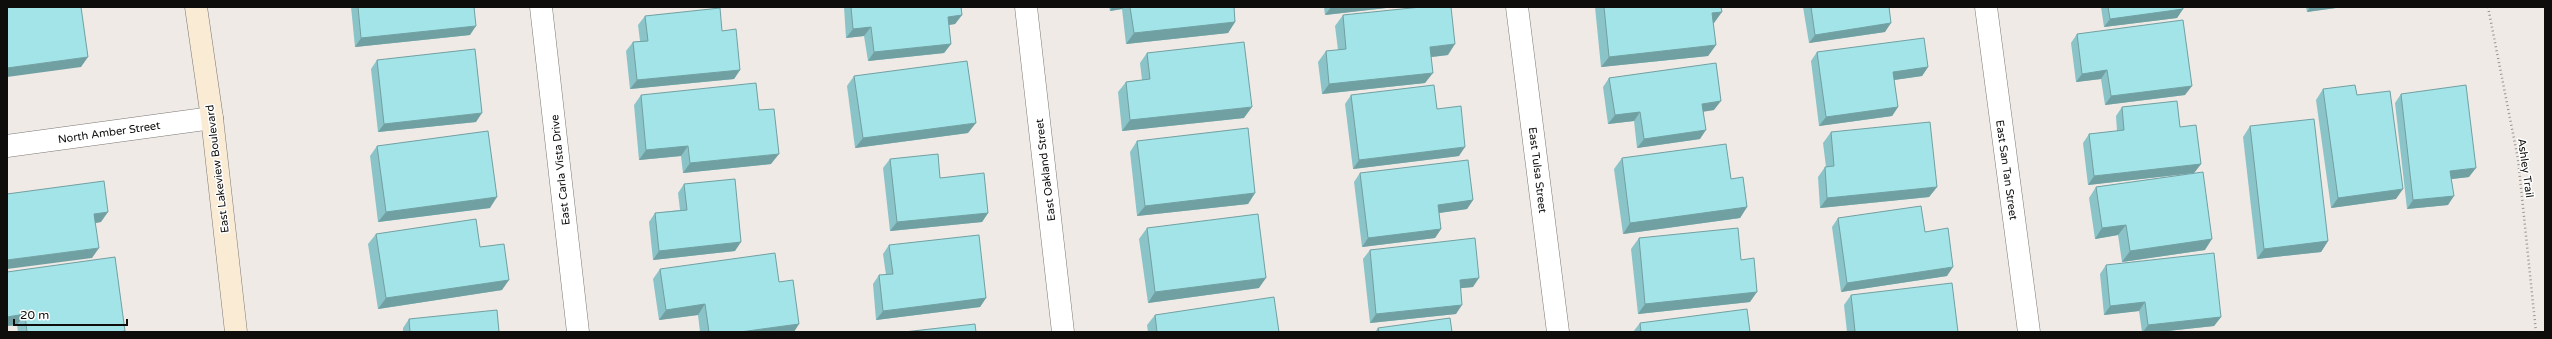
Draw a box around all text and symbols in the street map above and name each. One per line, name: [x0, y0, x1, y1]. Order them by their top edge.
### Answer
street label: East Lakeview Boulevard: [203, 104, 232, 234]
street label: East Carla Vista Drive: [548, 114, 573, 226]
street label: East Oakland Street: [1033, 118, 1058, 222]
street label: North Amber Street: [57, 119, 161, 146]
street label: East San Tan Street: [1993, 119, 2020, 221]
street label: East Tulsa Street: [1526, 126, 1549, 214]
street label: Ashley Trail: [2515, 138, 2536, 199]
scale bar: [14, 301, 127, 327]
text: 20 m: [20, 308, 49, 322]

